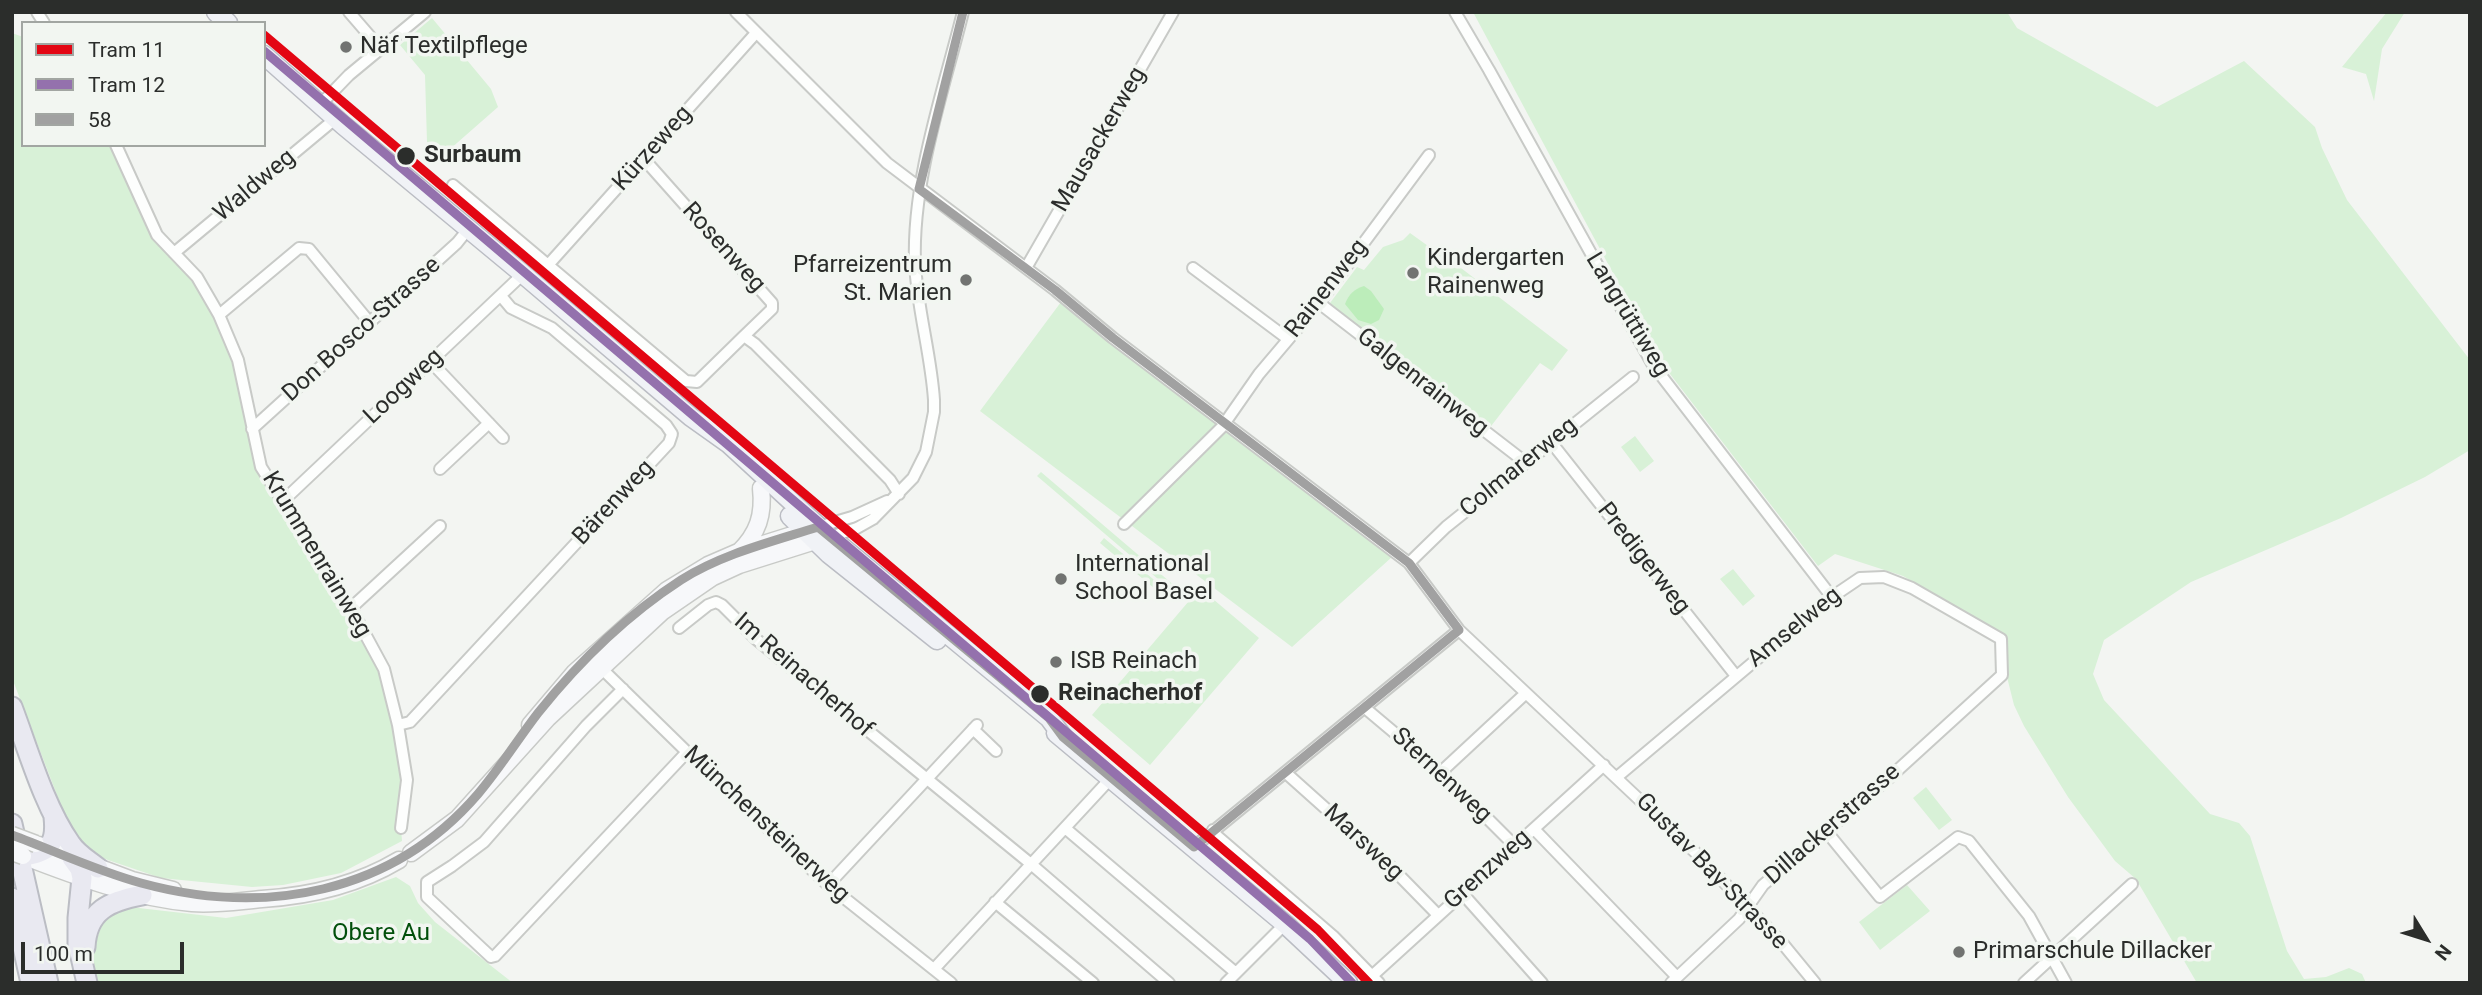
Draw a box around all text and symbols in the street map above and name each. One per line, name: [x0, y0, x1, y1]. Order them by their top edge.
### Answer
legend: [21, 21, 266, 147]
place label: Näf Textilpflege: [360, 33, 528, 61]
text: Tram 11: [88, 38, 165, 62]
marker: Näf Textilpflege: [338, 39, 354, 55]
street label: Mausackerweg: [1047, 62, 1153, 218]
text: Tram 12: [88, 73, 165, 97]
street label: Kürzeweg: [607, 100, 699, 198]
text: 58: [88, 108, 112, 132]
place label: Surbaum: [424, 142, 522, 170]
street label: Waldweg: [208, 144, 302, 228]
marker: Surbaum: [395, 145, 417, 167]
street label: Rosenweg: [675, 197, 771, 299]
street label: Rainenweg: [1280, 234, 1374, 344]
place label: Kindergarten Rainenweg: [1427, 245, 1564, 301]
street label: Langrüttiweg: [1579, 248, 1675, 382]
street label: Don Bosco-Strasse: [277, 251, 447, 409]
place label: Pfarreizentrum St. Marien: [793, 252, 952, 308]
marker: Kindergarten Rainenweg: [1405, 265, 1421, 281]
marker: Pfarreizentrum St. Marien: [958, 272, 974, 288]
street label: Galgenrainweg: [1351, 323, 1493, 443]
street label: Loogweg: [358, 343, 450, 431]
street label: Colmarerweg: [1455, 412, 1583, 524]
street label: Bärenweg: [567, 454, 661, 552]
street label: Krummenrainweg: [255, 467, 377, 643]
street label: Predigerweg: [1590, 497, 1696, 621]
place label: International School Basel: [1075, 551, 1213, 607]
marker: International School Basel: [1053, 571, 1069, 587]
street label: Amselweg: [1742, 582, 1848, 674]
street label: Im Reinacherhof: [727, 608, 879, 744]
place label: ISB Reinach: [1070, 648, 1197, 676]
marker: ISB Reinach: [1048, 654, 1064, 670]
place label: Reinacherhof: [1058, 680, 1202, 708]
marker: Reinacherhof: [1029, 683, 1051, 705]
street label: Sternenweg: [1385, 722, 1497, 830]
street label: Münchensteinerweg: [677, 741, 855, 909]
street label: Dillackerstrasse: [1759, 758, 1907, 892]
street label: Gustav Bay-Strasse: [1629, 788, 1793, 956]
street label: Marsweg: [1317, 799, 1409, 887]
street label: Grenzweg: [1439, 824, 1537, 916]
north arrow: [2391, 904, 2461, 974]
park label: Obere Au: [332, 920, 430, 948]
scale bar: [24, 928, 187, 972]
place label: Primarschule Dillacker: [1973, 938, 2212, 966]
text: N: [2430, 940, 2456, 965]
text: 100 m: [34, 942, 93, 966]
marker: Primarschule Dillacker: [1951, 944, 1967, 960]

